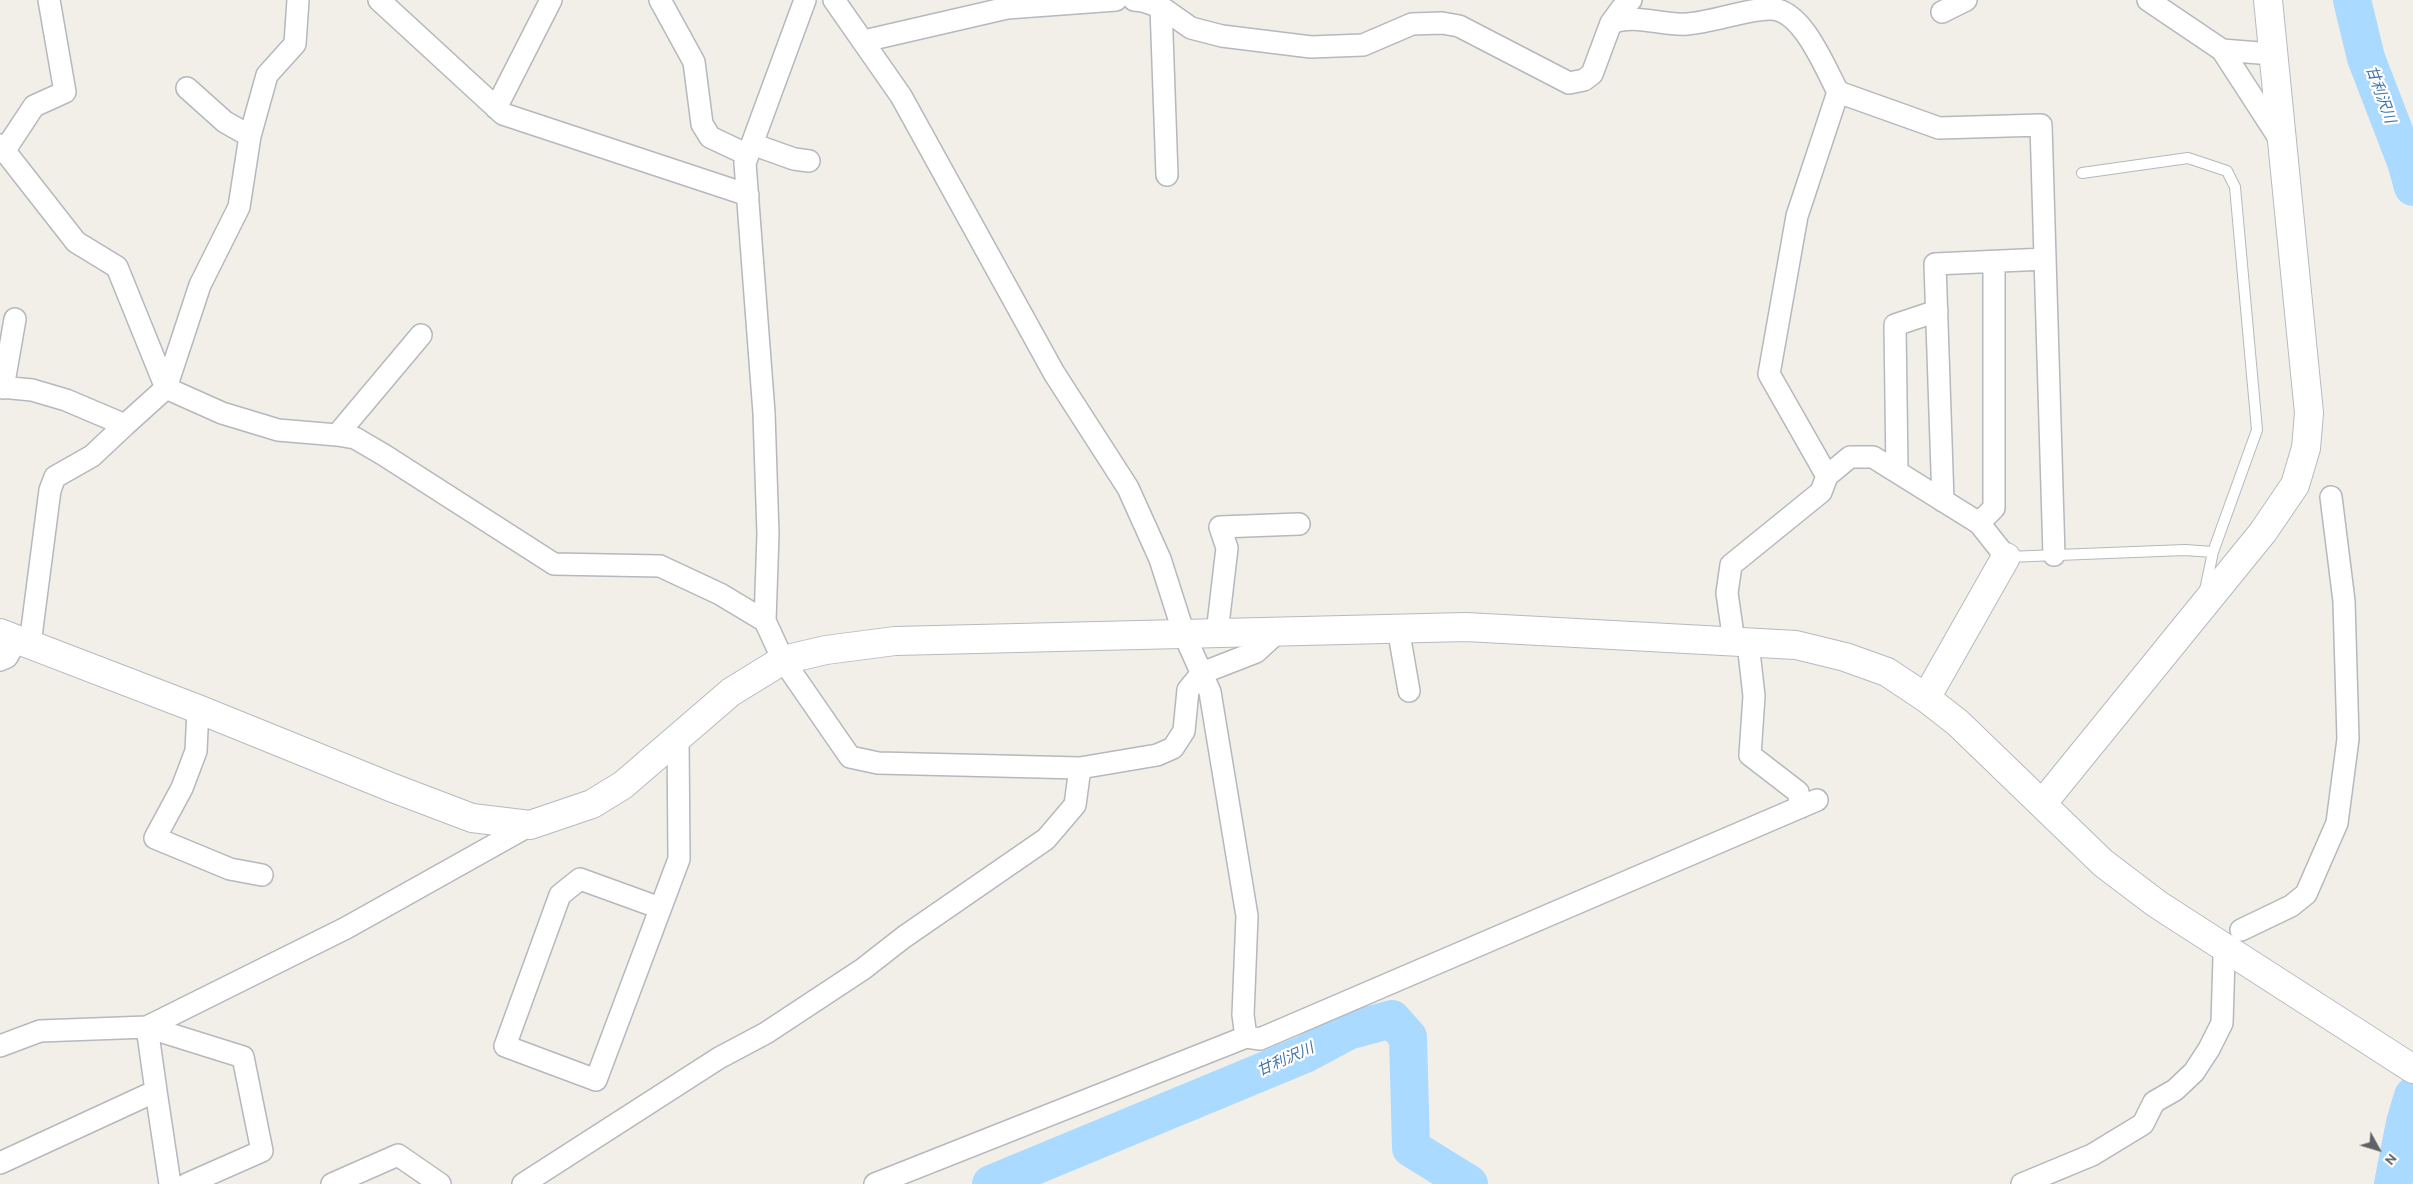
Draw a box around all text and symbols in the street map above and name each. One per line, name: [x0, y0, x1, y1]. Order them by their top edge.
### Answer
water label: 甘利沢川: [2360, 64, 2398, 126]
water label: 甘利沢川: [1255, 1041, 1317, 1081]
north arrow: [2353, 1124, 2403, 1174]
text: N: [2380, 1149, 2400, 1168]

